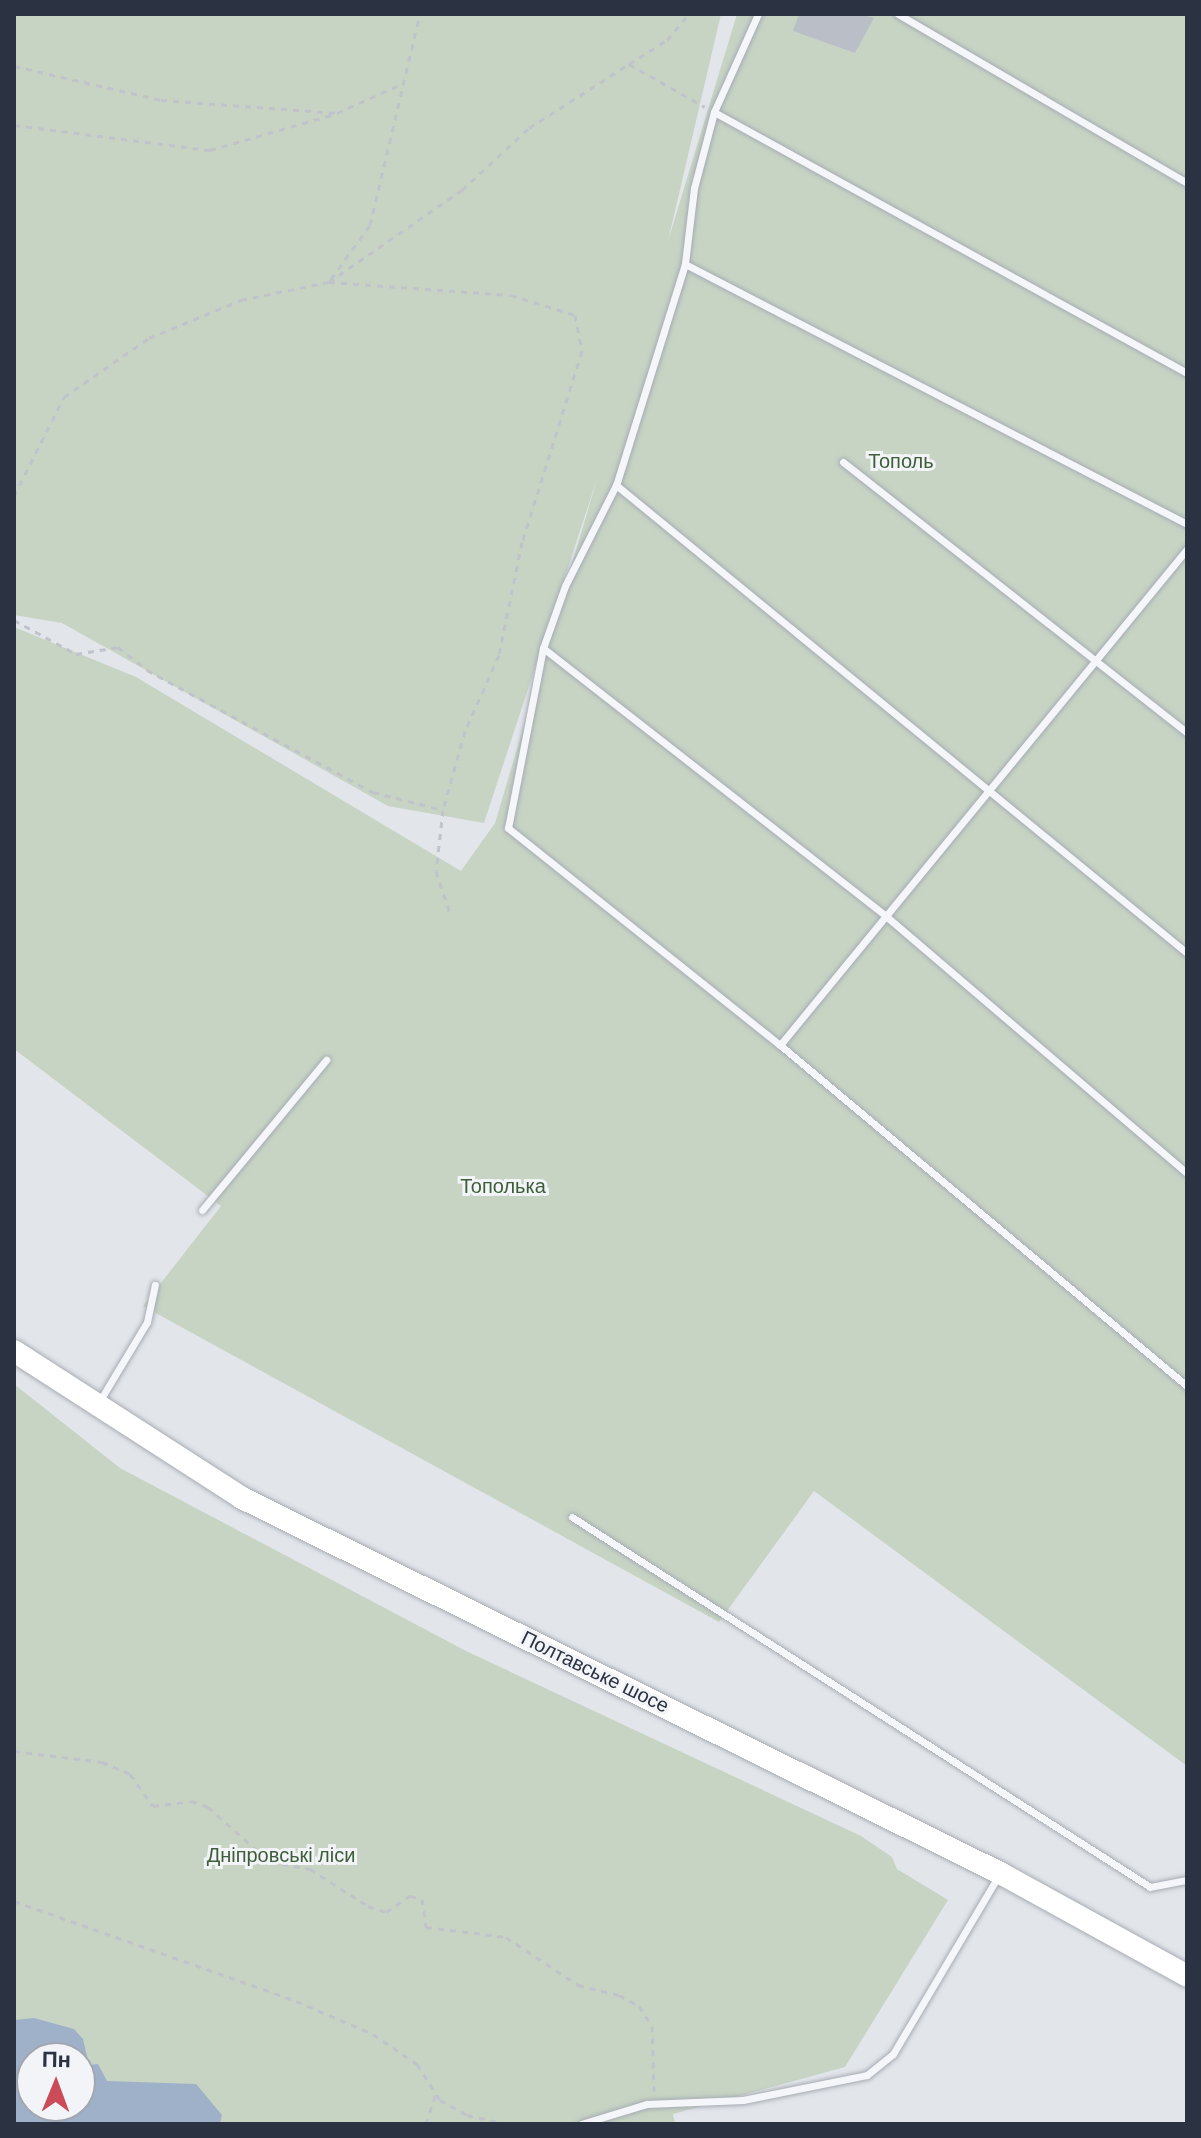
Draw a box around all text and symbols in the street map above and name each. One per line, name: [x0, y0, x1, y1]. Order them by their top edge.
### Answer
park label: Тополь: [868, 449, 934, 473]
park label: Тополька: [460, 1174, 546, 1198]
street label: Полтавське шосе: [517, 1626, 673, 1718]
park label: Дніпровські ліси: [207, 1843, 355, 1867]
north arrow: [16, 2042, 96, 2122]
text: Пн: [42, 2045, 71, 2074]

